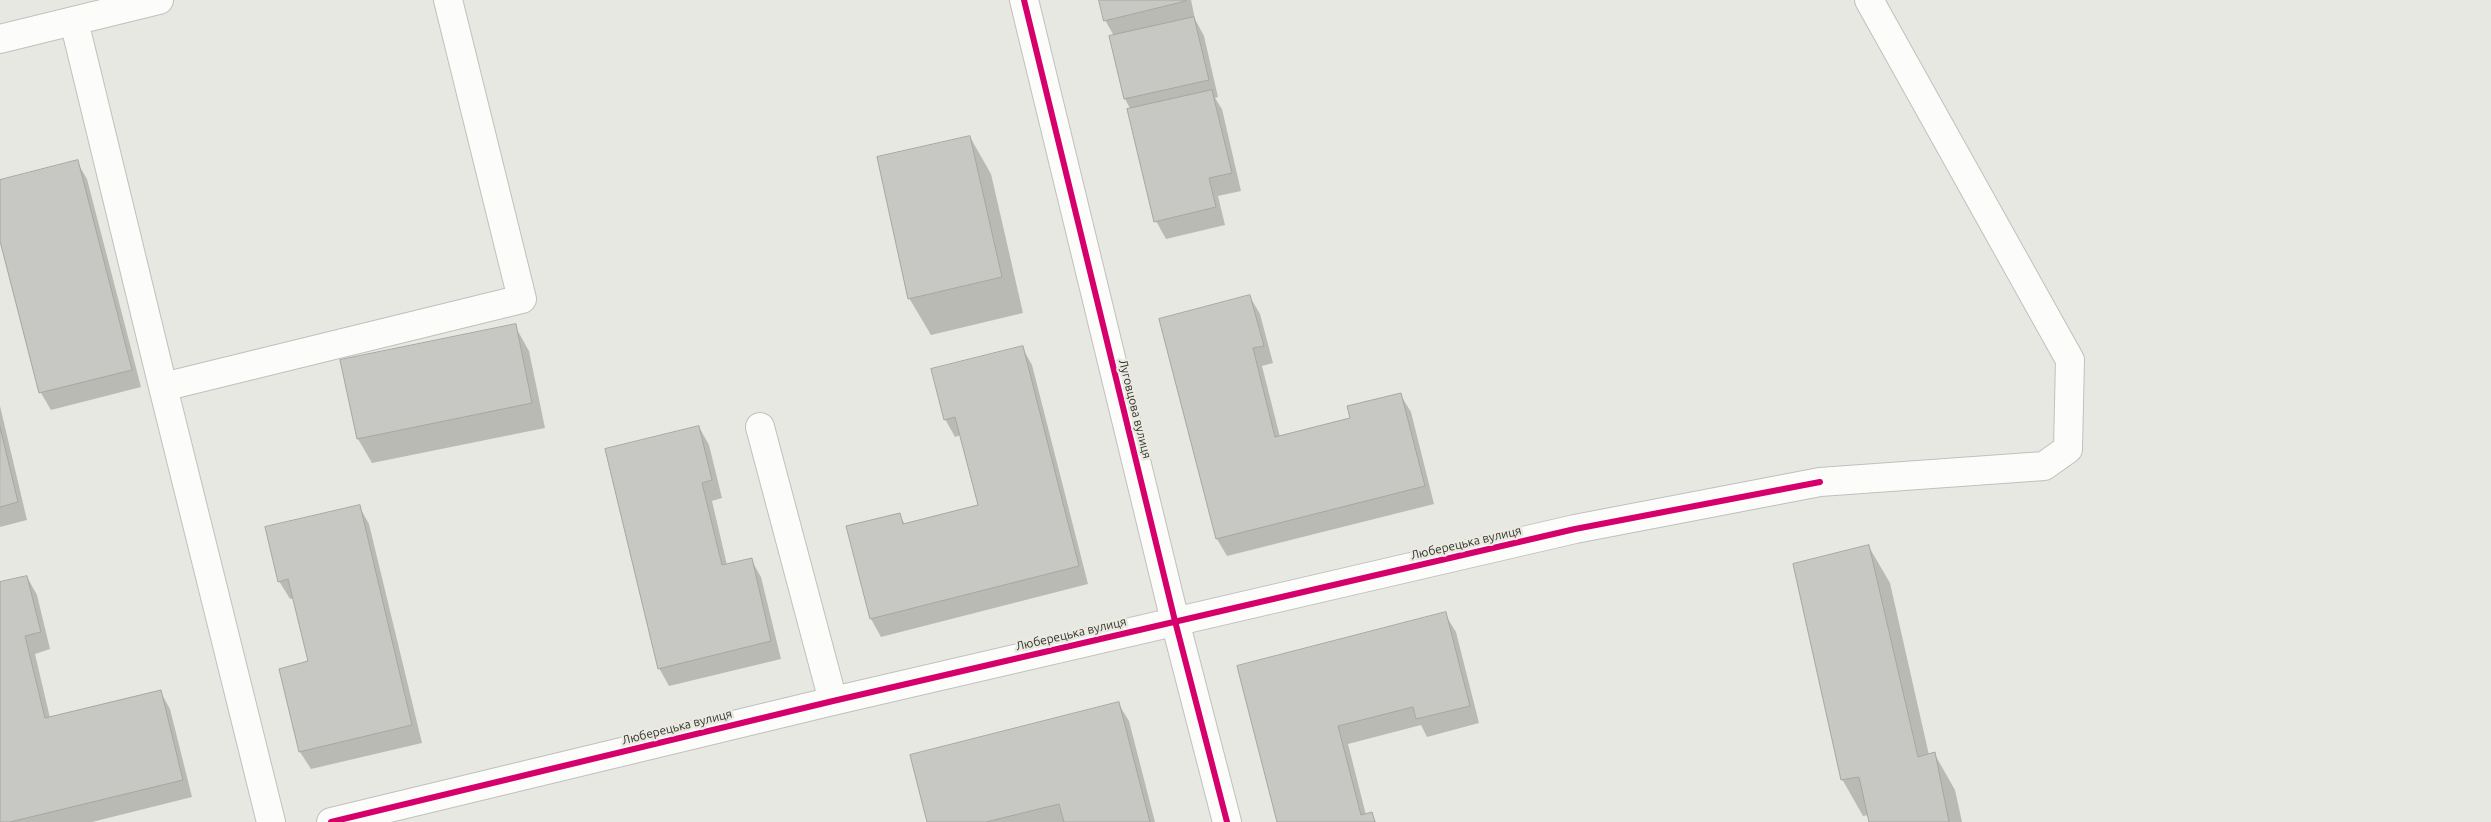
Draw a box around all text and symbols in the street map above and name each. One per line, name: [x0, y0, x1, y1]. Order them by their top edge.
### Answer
street label: Луговцова вулиця: [1116, 358, 1154, 460]
street label: Люберецька вулиця: [1409, 523, 1523, 563]
street label: Люберецька вулиця: [1014, 614, 1128, 654]
street label: Люберецька вулиця: [620, 706, 734, 748]

